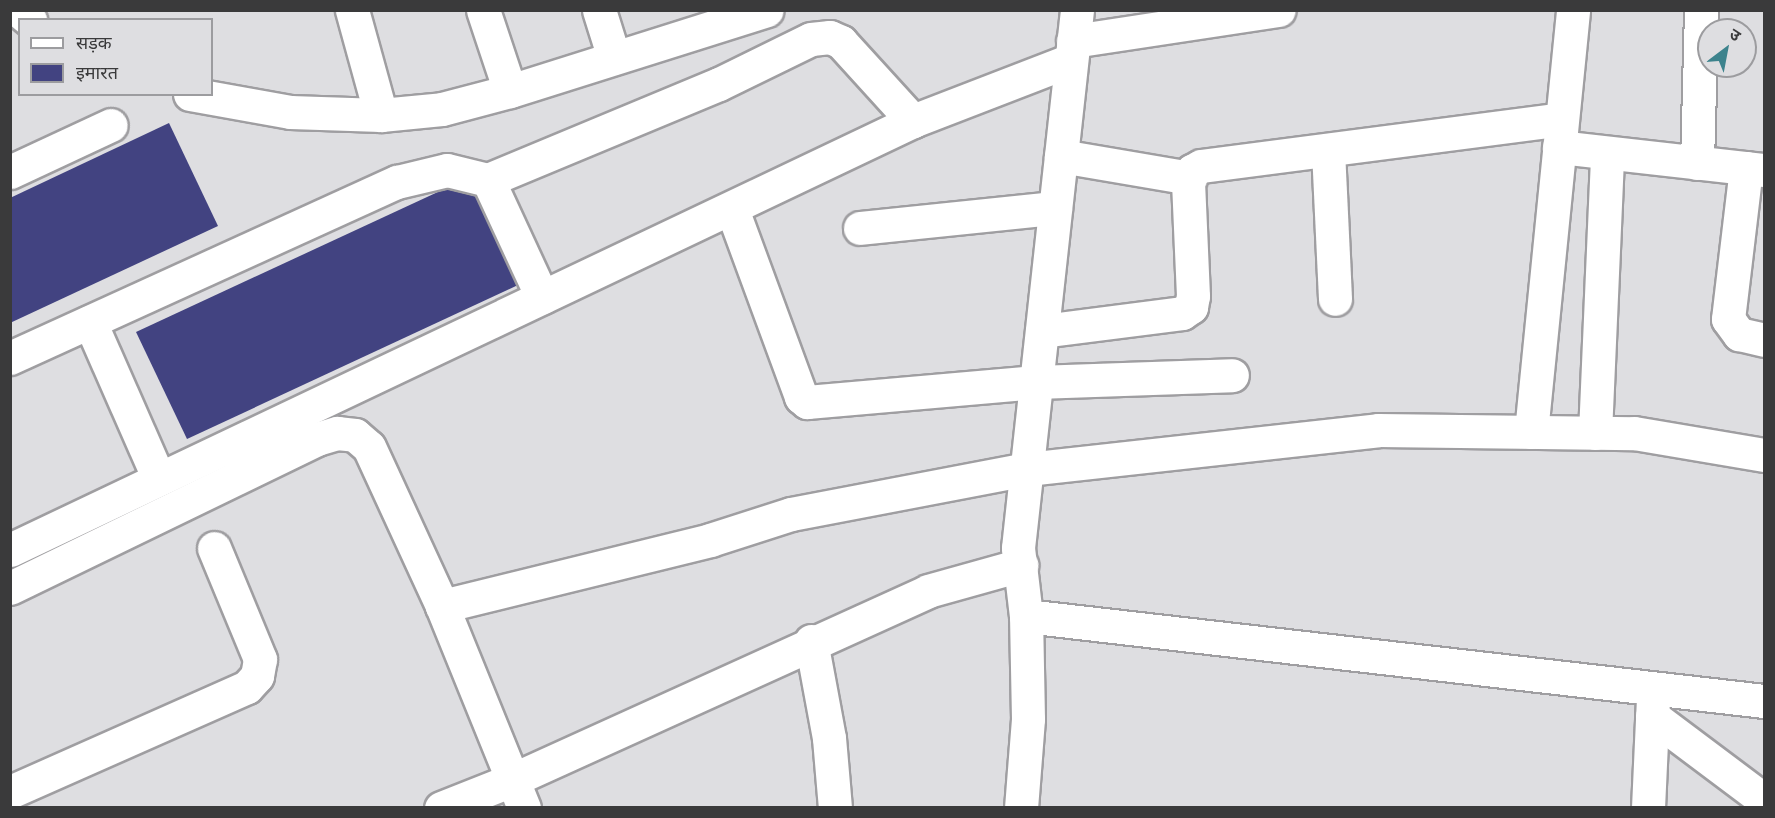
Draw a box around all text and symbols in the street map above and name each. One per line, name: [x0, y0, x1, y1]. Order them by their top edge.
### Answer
legend: [18, 18, 213, 96]
north arrow: [1697, 18, 1757, 78]
text: उ: [1727, 23, 1745, 45]
text: सड़क: [76, 31, 112, 53]
text: इमारत: [76, 61, 118, 83]

